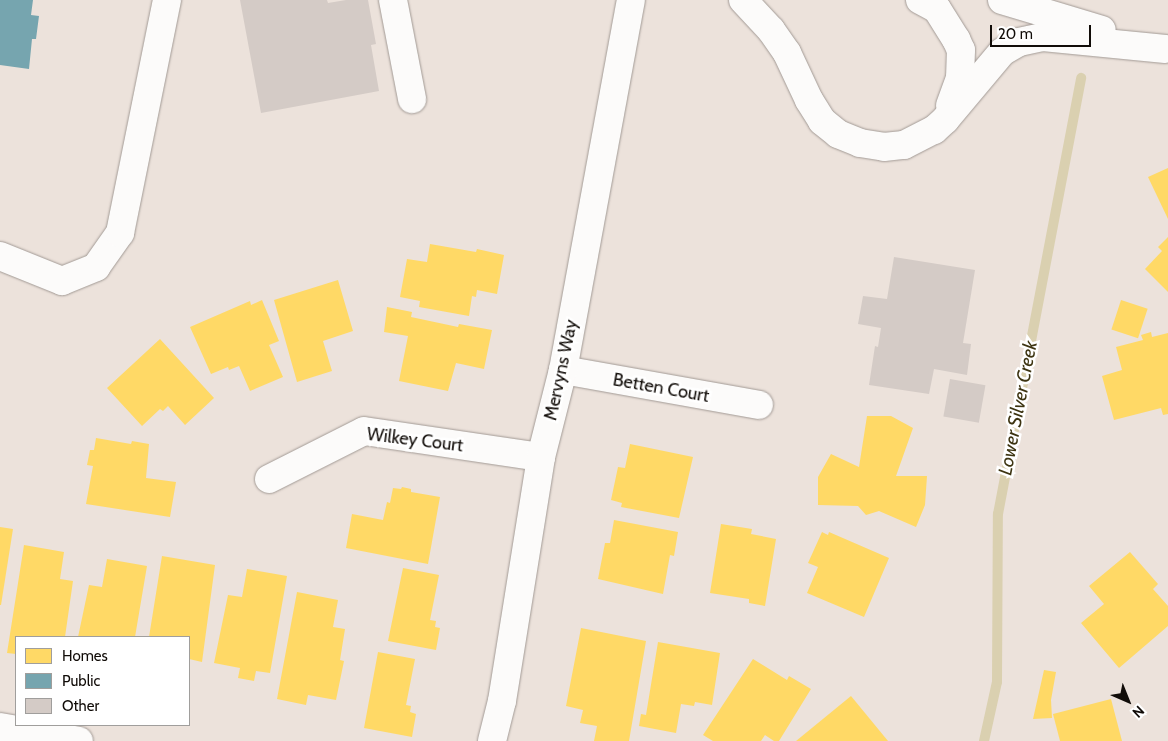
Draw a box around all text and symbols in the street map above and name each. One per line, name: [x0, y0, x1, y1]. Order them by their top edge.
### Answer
scale bar: [993, 15, 1094, 47]
text: 20 m: [998, 25, 1033, 43]
street label: Mervyns Way: [540, 318, 582, 422]
water label: Lower Silver Creek: [994, 339, 1042, 477]
street label: Betten Court: [611, 369, 711, 407]
street label: Wilkey Court: [366, 423, 464, 457]
legend: [15, 636, 190, 726]
text: Homes: [62, 647, 108, 665]
text: Public: [62, 672, 100, 690]
north arrow: [1103, 676, 1153, 726]
text: Other: [62, 697, 99, 715]
text: N: [1129, 702, 1148, 722]

